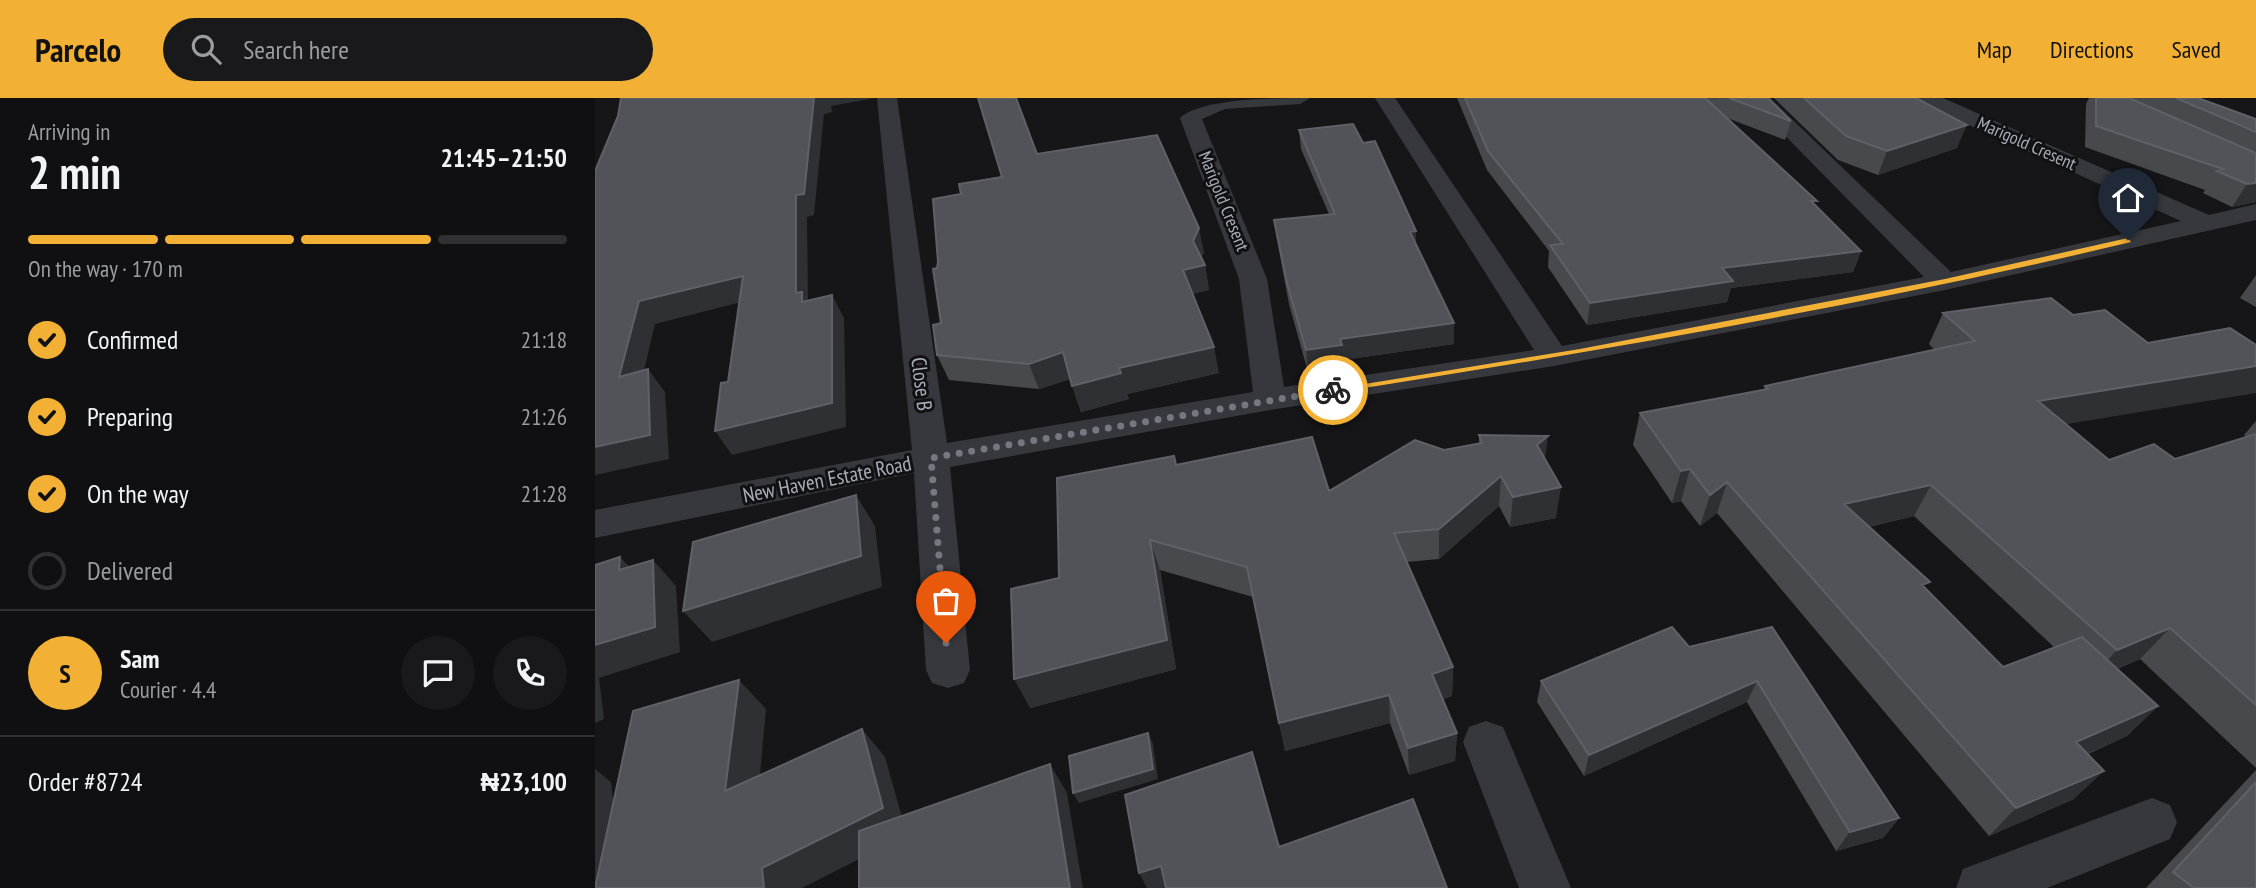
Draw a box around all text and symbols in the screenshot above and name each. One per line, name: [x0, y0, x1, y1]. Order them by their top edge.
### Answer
search box: [163, 18, 653, 81]
text: Parcelo: [35, 28, 121, 71]
icon: search: [187, 30, 225, 68]
text: Search here: [243, 33, 349, 66]
text: Map: [1977, 34, 2012, 65]
text: Directions: [2050, 34, 2134, 65]
text: Saved: [2172, 34, 2221, 65]
street label: Marigold Cresent: [1974, 111, 2080, 175]
text: Arriving in: [28, 117, 110, 146]
text: 21:45–21:50: [440, 141, 567, 174]
text: 2 min: [28, 142, 121, 202]
street label: Marigold Cresent: [1194, 148, 1254, 254]
pin: [2098, 168, 2158, 240]
icon: home: [2109, 179, 2147, 217]
text: On the way · 170 m: [28, 254, 183, 283]
icon: check: [28, 321, 66, 359]
text: Confirmed: [87, 323, 178, 356]
text: 21:18: [521, 325, 567, 354]
courier: [1298, 355, 1368, 425]
street label: Close B: [905, 356, 939, 412]
icon: bike: [1314, 371, 1352, 409]
icon: check: [28, 398, 66, 436]
text: Preparing: [87, 400, 173, 433]
text: 21:26: [521, 402, 567, 431]
street label: New Haven Estate Road: [740, 449, 914, 509]
icon: check: [28, 475, 66, 513]
text: On the way: [87, 477, 189, 510]
text: 21:28: [521, 479, 567, 508]
text: Delivered: [87, 554, 173, 587]
pin: [916, 571, 976, 643]
icon: bag: [927, 582, 965, 620]
button: chat: [401, 636, 475, 710]
button: phone: [493, 636, 567, 710]
text: Sam: [120, 642, 159, 675]
text: S: [59, 657, 71, 690]
text: Courier · 4.4: [120, 675, 216, 704]
text: Order #8724: [28, 765, 143, 798]
text: ₦23,100: [480, 765, 567, 798]

